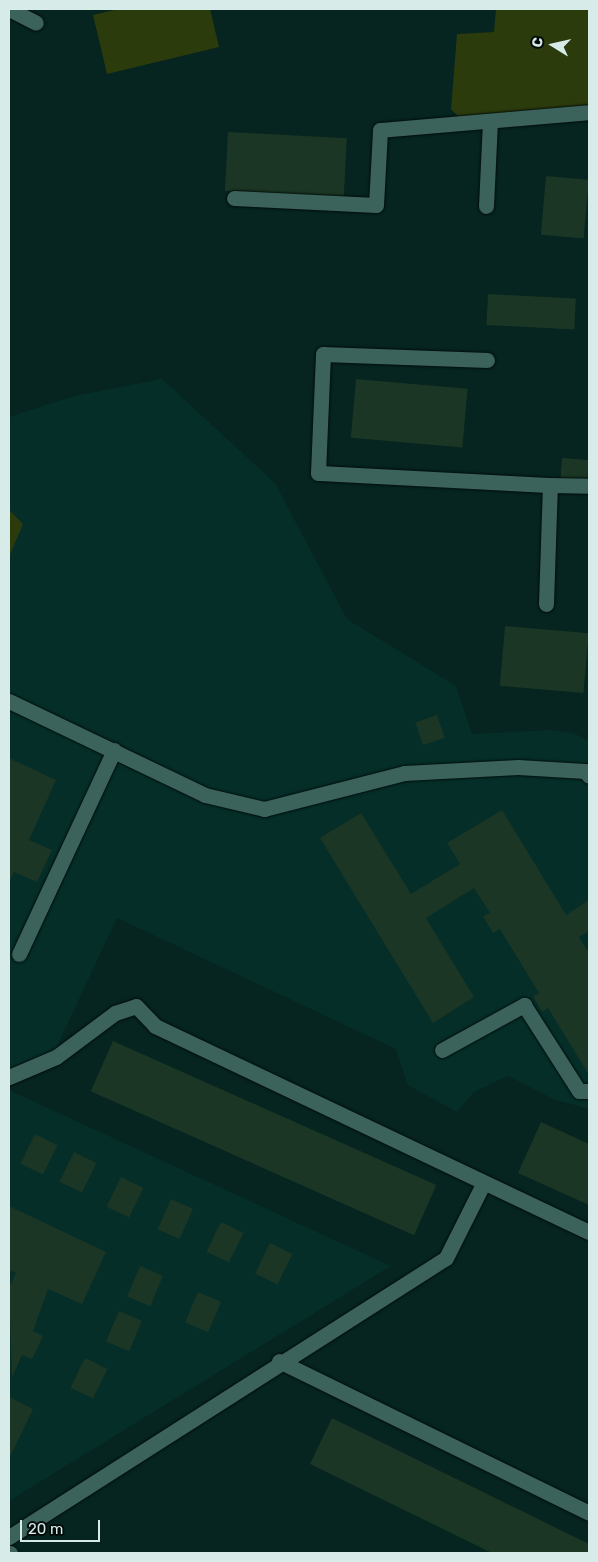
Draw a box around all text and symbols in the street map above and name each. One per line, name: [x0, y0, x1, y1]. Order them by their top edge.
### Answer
north arrow: [528, 20, 578, 70]
text: С: [529, 36, 547, 49]
scale bar: [22, 1510, 102, 1542]
text: 20 m: [28, 1520, 63, 1538]

